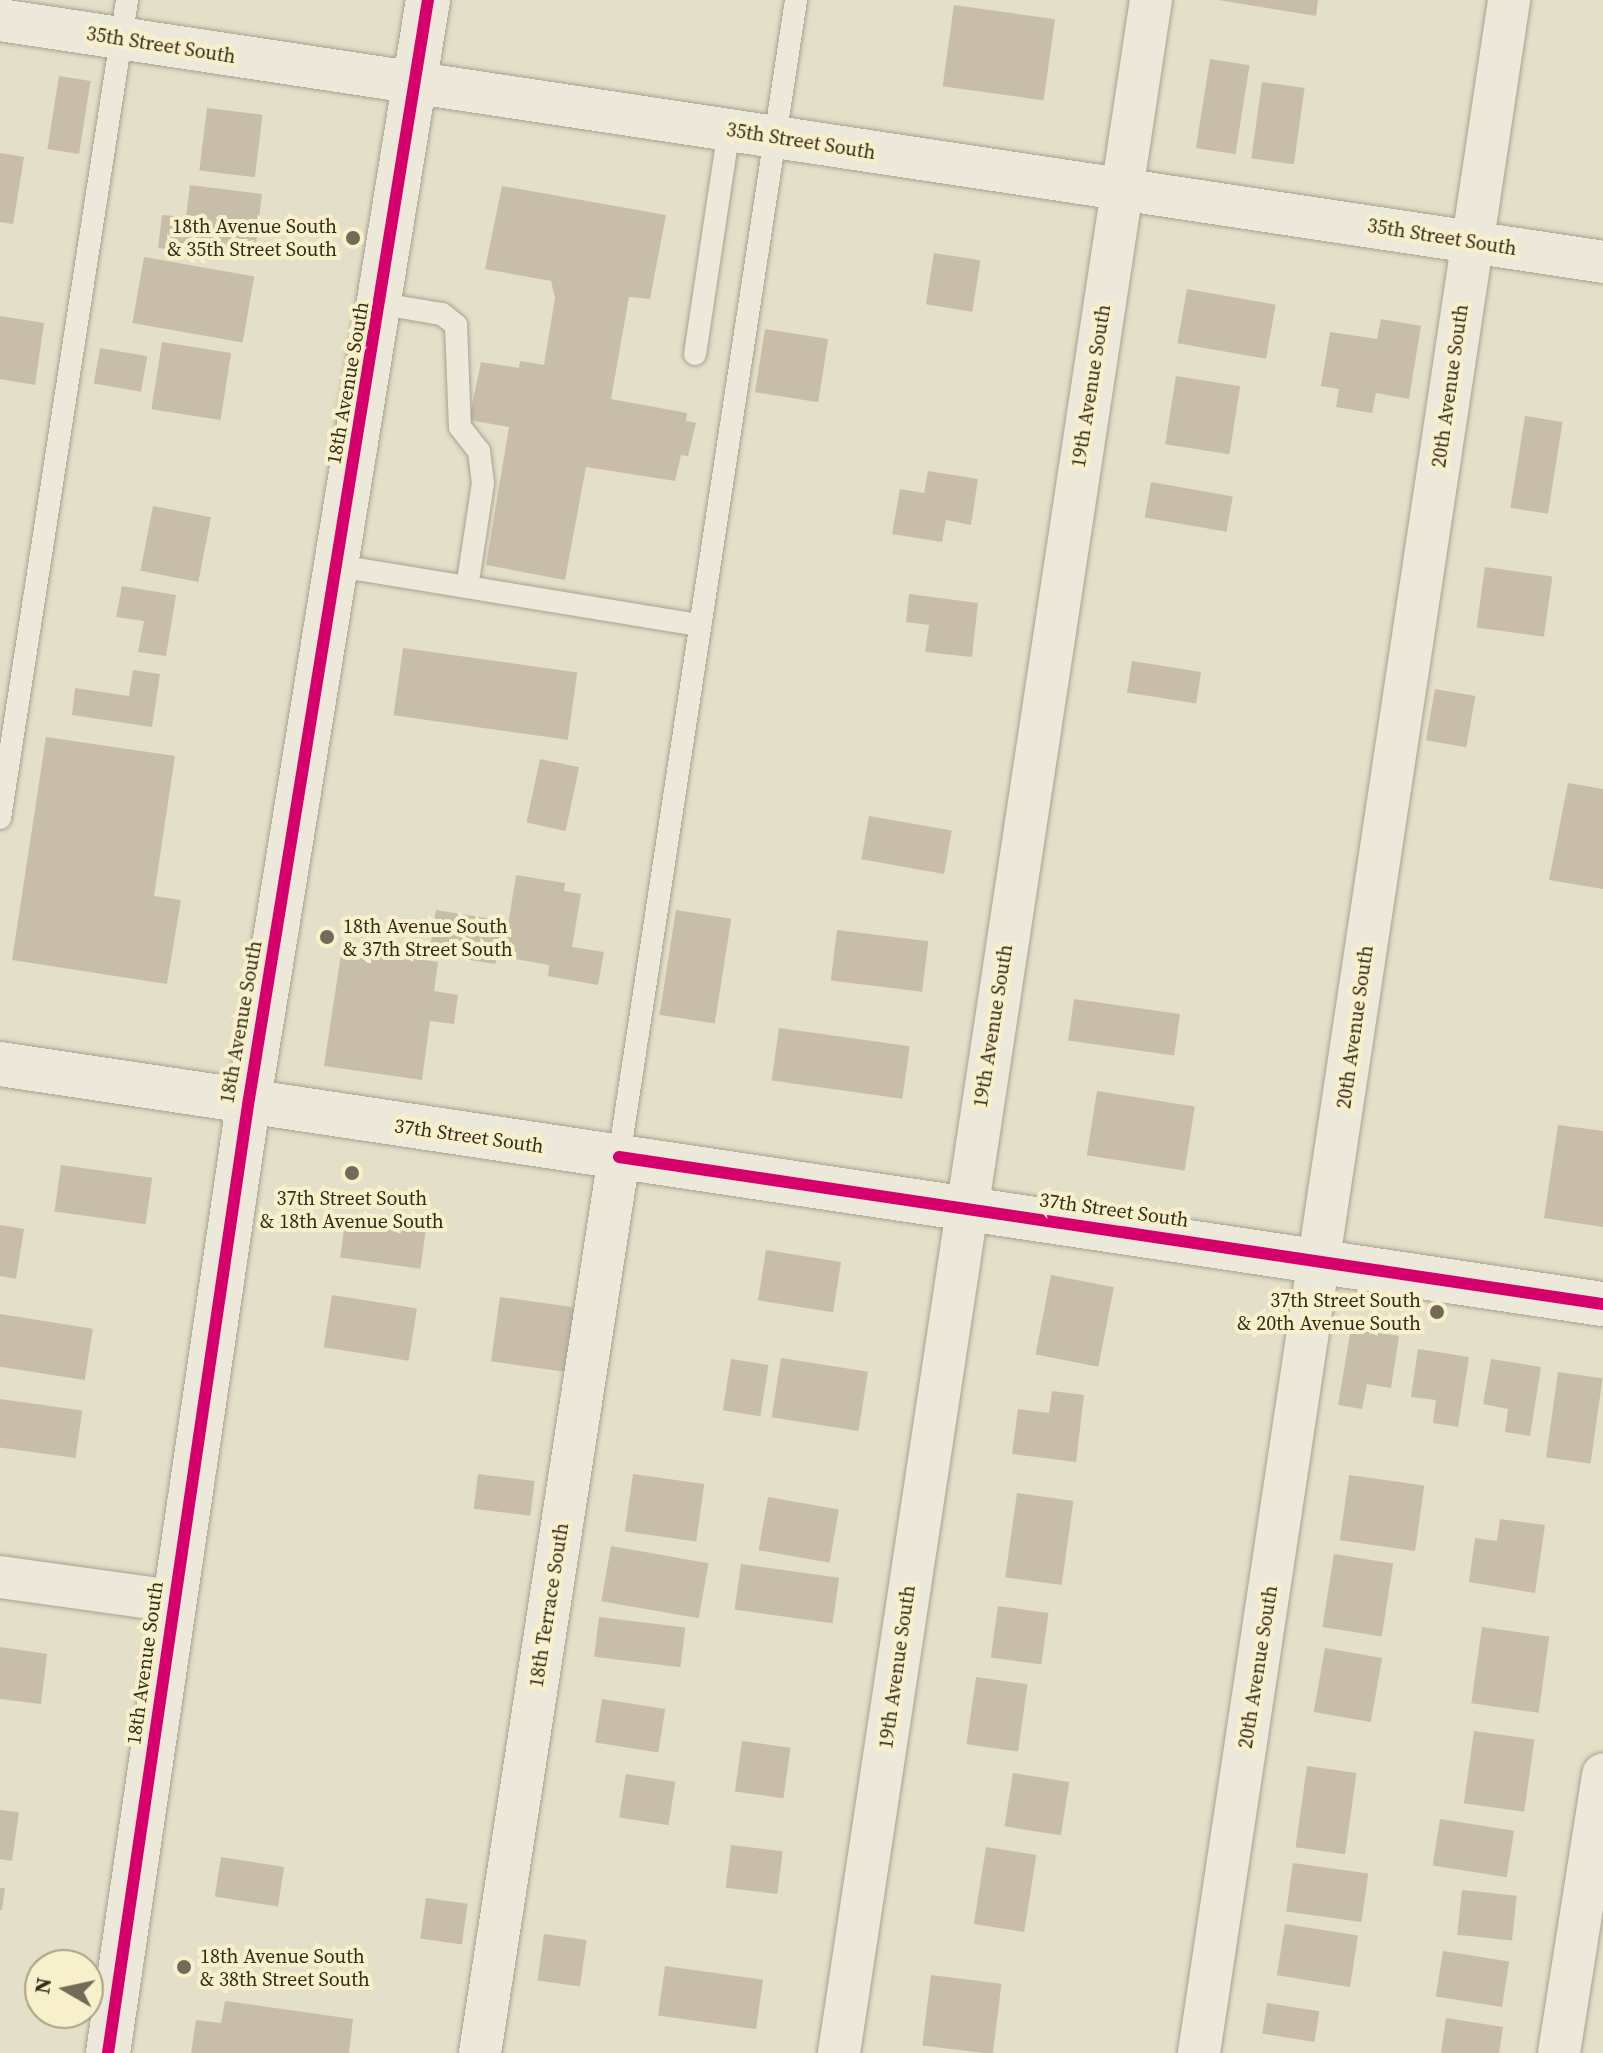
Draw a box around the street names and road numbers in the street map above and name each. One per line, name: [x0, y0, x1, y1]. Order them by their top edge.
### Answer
street label: 35th Street South: [85, 21, 237, 69]
street label: 35th Street South: [725, 117, 877, 165]
street label: 35th Street South: [1366, 213, 1518, 261]
street label: 18th Avenue South: [322, 300, 374, 466]
street label: 19th Avenue South: [1066, 303, 1116, 469]
street label: 20th Avenue South: [1427, 303, 1473, 469]
street label: 18th Avenue South: [215, 939, 267, 1105]
street label: 19th Avenue South: [968, 943, 1018, 1109]
street label: 20th Avenue South: [1332, 944, 1378, 1110]
street label: 37th Street South: [393, 1114, 545, 1158]
street label: 37th Street South: [1038, 1188, 1190, 1232]
street label: 18th Terrace South: [524, 1521, 574, 1689]
street label: 18th Avenue South: [122, 1580, 168, 1746]
street label: 19th Avenue South: [874, 1584, 920, 1750]
street label: 20th Avenue South: [1233, 1584, 1283, 1750]

